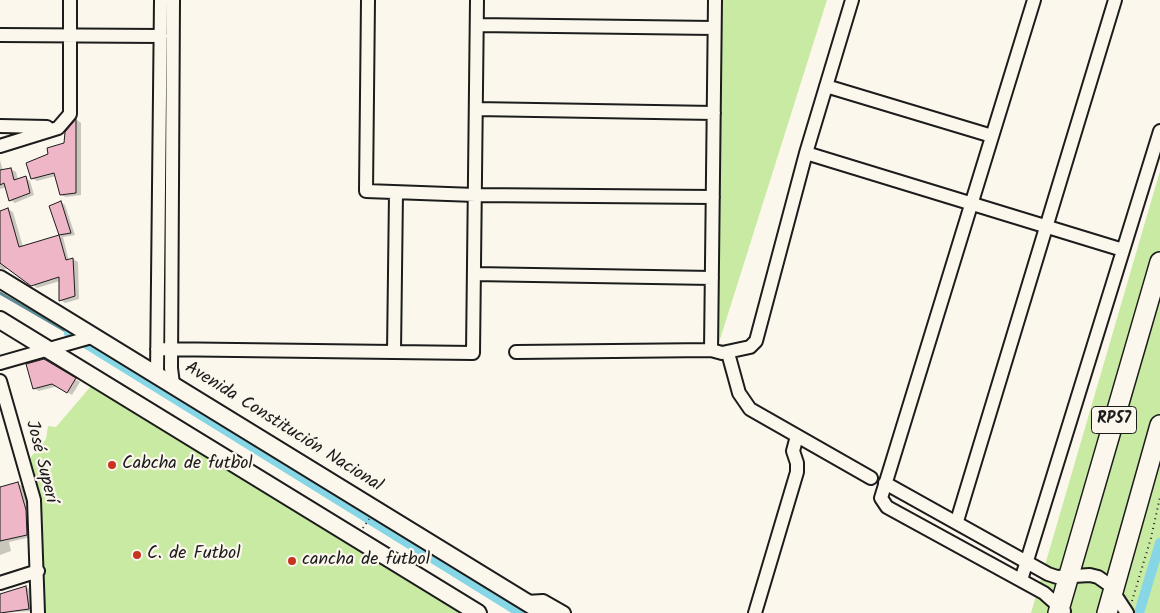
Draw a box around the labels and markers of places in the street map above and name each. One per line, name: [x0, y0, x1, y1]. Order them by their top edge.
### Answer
place label: Cabcha de futbol: [122, 454, 253, 476]
marker: Cabcha de futbol: [106, 459, 118, 471]
place label: C. de Futbol: [147, 544, 241, 566]
marker: C. de Futbol: [131, 549, 143, 561]
place label: cancha de futbol: [302, 550, 430, 572]
marker: cancha de futbol: [286, 555, 298, 567]

